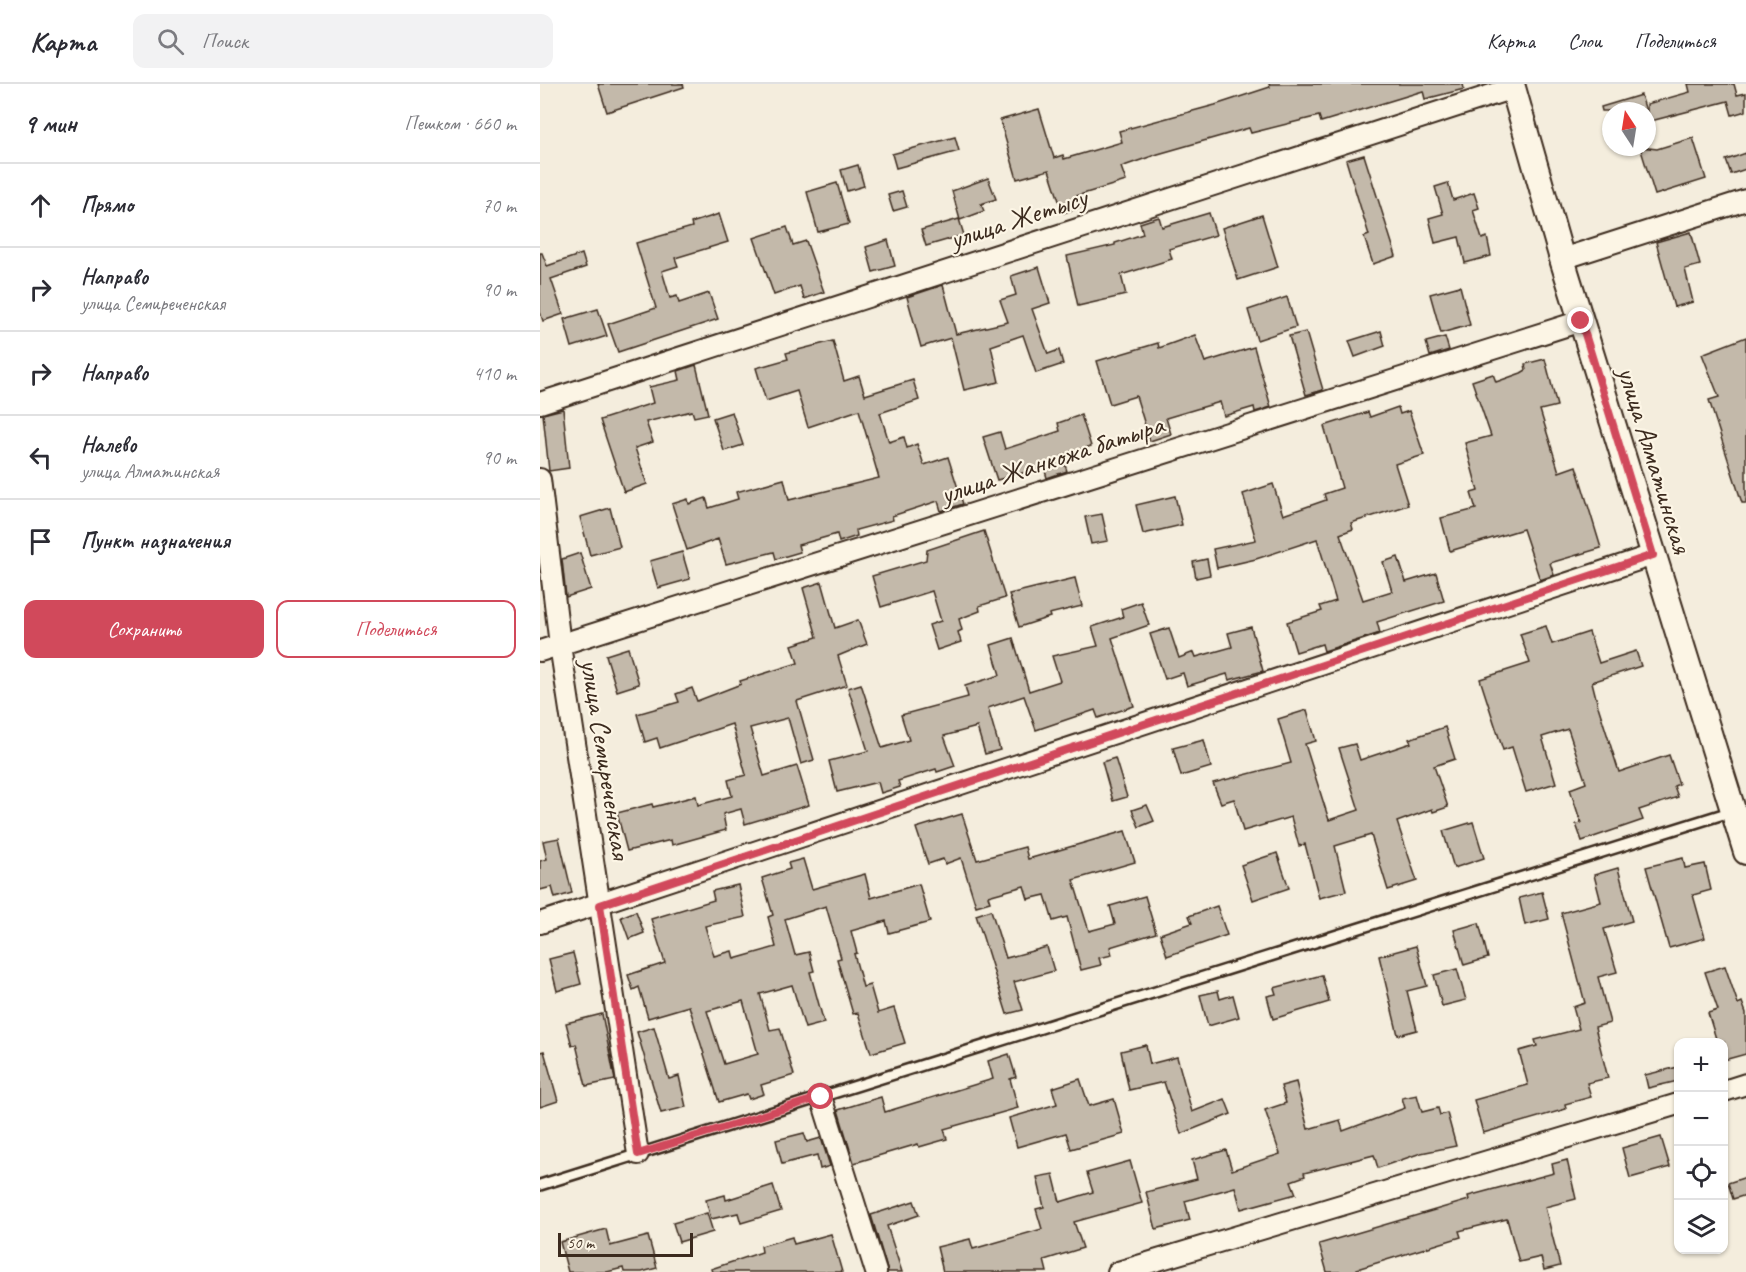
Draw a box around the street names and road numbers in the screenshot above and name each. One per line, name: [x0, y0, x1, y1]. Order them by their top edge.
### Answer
street label: улица Жетысу: [943, 179, 1093, 257]
street label: улица Алматинская: [1609, 360, 1700, 558]
street label: улица Жанкожа батыра: [934, 406, 1170, 512]
street label: улица Семиреченская: [573, 655, 639, 864]

